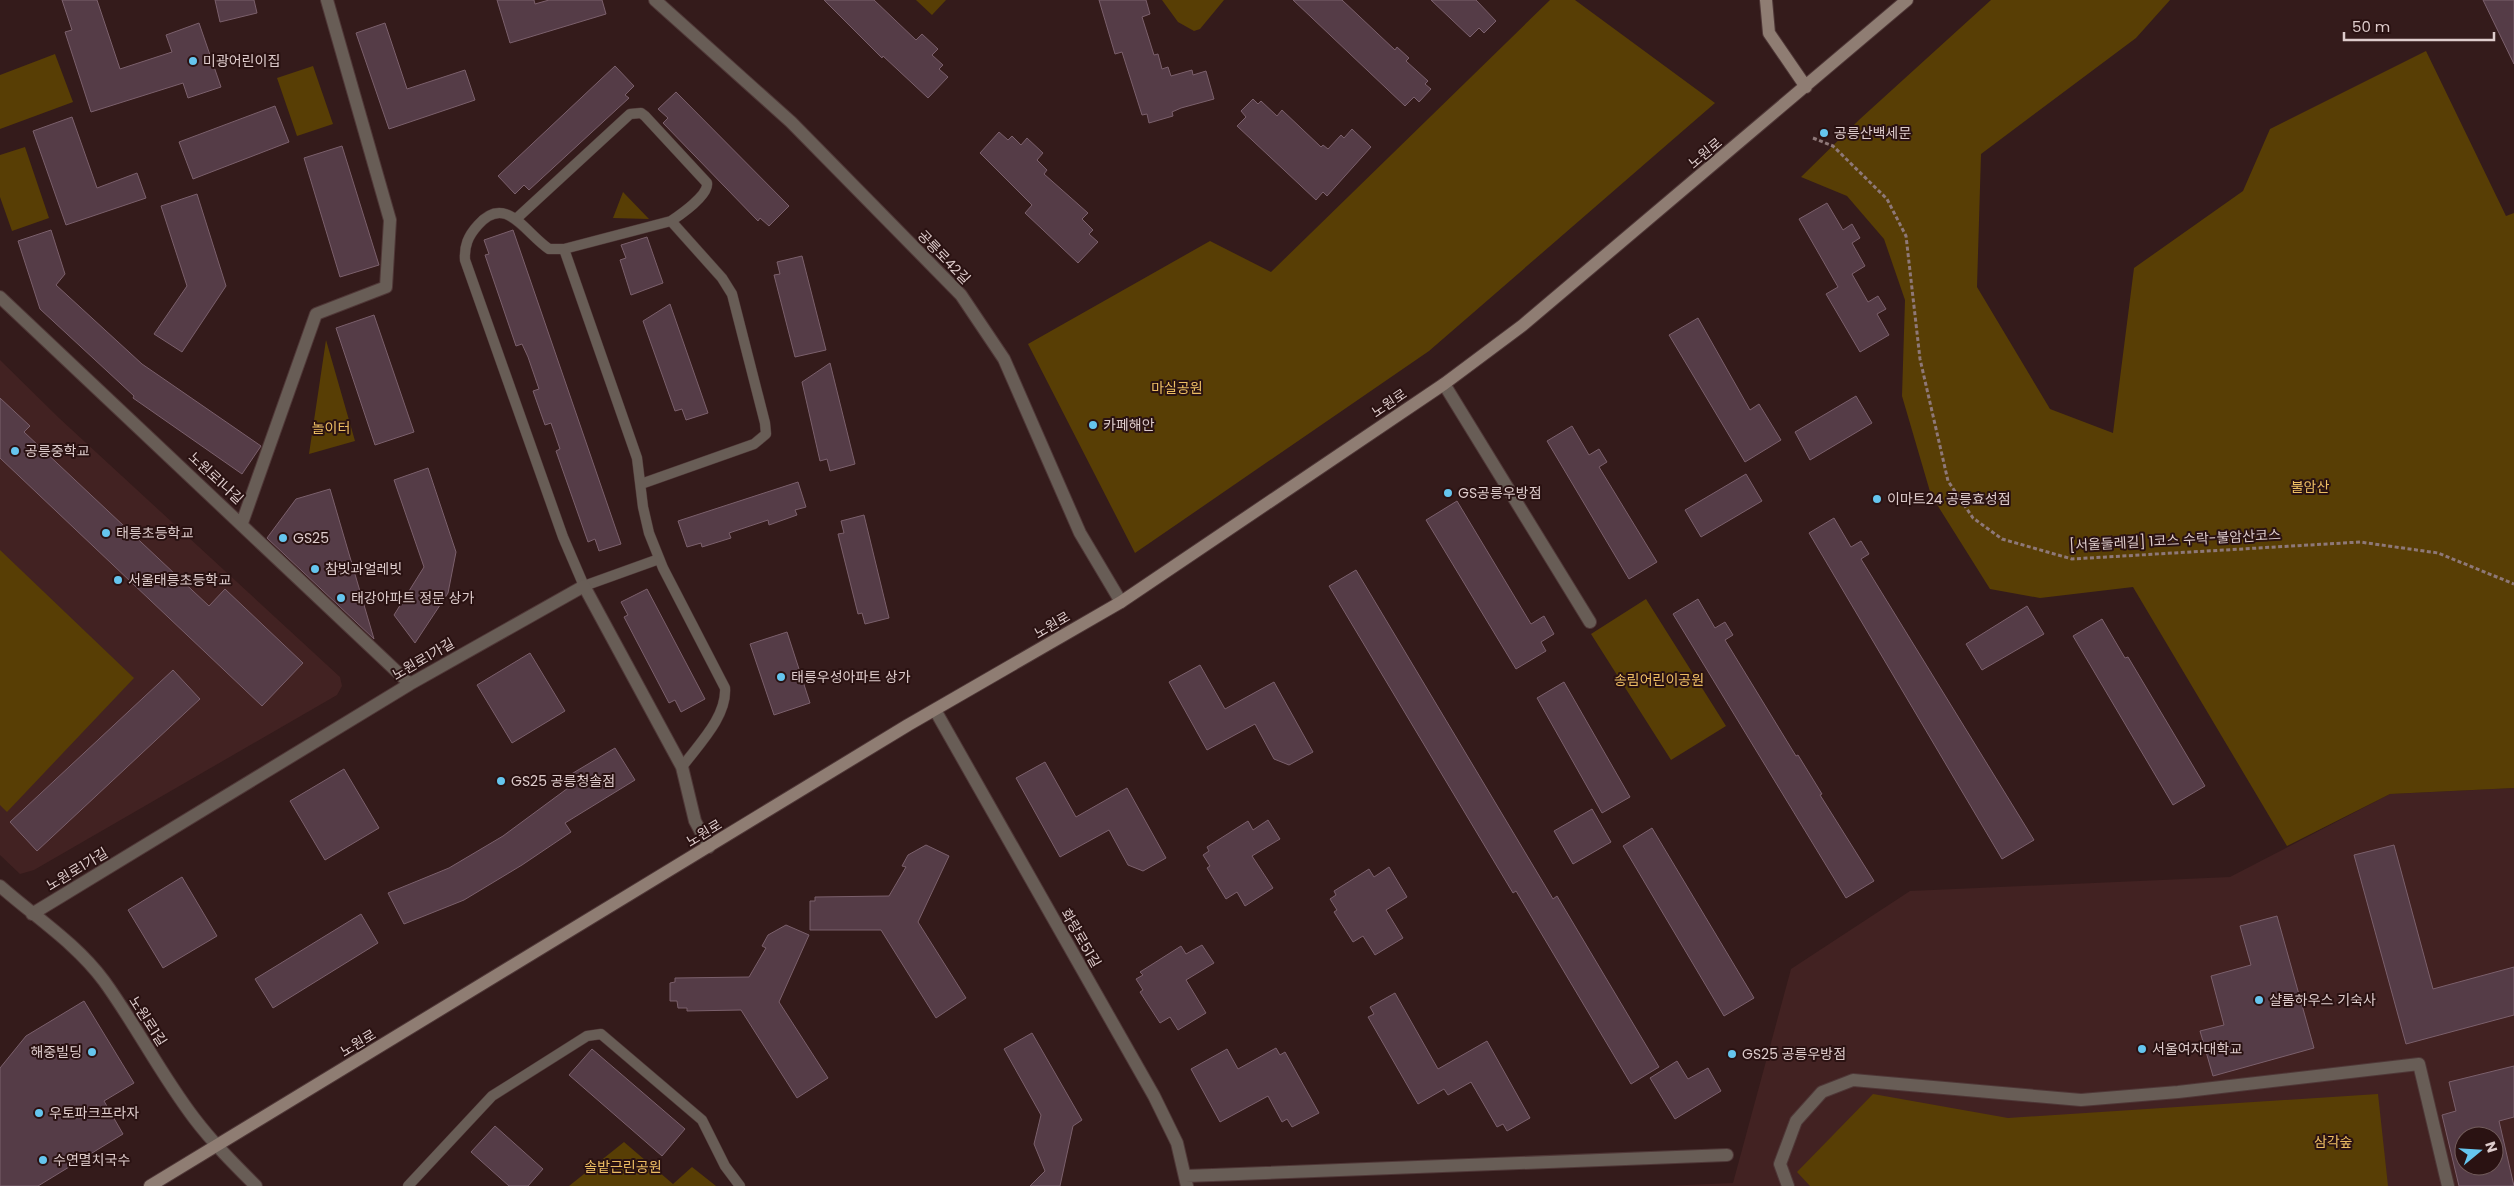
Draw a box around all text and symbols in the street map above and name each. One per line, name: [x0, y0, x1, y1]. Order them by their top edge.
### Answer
scale bar: [2344, 10, 2494, 42]
text: 50 m: [2352, 16, 2390, 37]
place label: 미광어린이집: [203, 51, 280, 71]
marker: 미광어린이집: [187, 55, 199, 67]
place label: 공릉산백세문: [1834, 123, 1911, 143]
marker: 공릉산백세문: [1818, 127, 1830, 139]
street label: 노원로: [1684, 133, 1726, 173]
street label: 공릉로42길: [913, 225, 975, 289]
park label: 마실공원: [1151, 378, 1203, 398]
street label: 노원로: [1367, 384, 1411, 422]
place label: 카페해안: [1103, 415, 1155, 435]
park label: 놀이터: [312, 418, 350, 438]
marker: 카페해안: [1087, 419, 1099, 431]
place label: 공릉중학교: [25, 441, 90, 461]
marker: 공릉중학교: [9, 445, 21, 457]
street label: 노원로1나길: [184, 447, 248, 509]
park label: 불암산: [2291, 477, 2329, 497]
place label: GS공릉우방점: [1458, 483, 1542, 503]
marker: GS공릉우방점: [1442, 487, 1454, 499]
place label: 이마트24 공릉효성점: [1887, 489, 2011, 509]
marker: 이마트24 공릉효성점: [1871, 493, 1883, 505]
place label: 태릉초등학교: [116, 523, 193, 543]
street label: [서울둘레길] 1코스 수락-불암산코스: [2069, 524, 2281, 556]
marker: 태릉초등학교: [100, 527, 112, 539]
place label: GS25: [293, 528, 329, 548]
marker: GS25: [277, 532, 289, 544]
place label: 참빗과얼레빗: [325, 559, 402, 579]
marker: 참빗과얼레빗: [309, 563, 321, 575]
place label: 서울태릉초등학교: [128, 570, 231, 590]
marker: 서울태릉초등학교: [112, 574, 124, 586]
place label: 태강아파트 정문 상가: [351, 588, 475, 608]
marker: 태강아파트 정문 상가: [335, 592, 347, 604]
street label: 노원로: [1030, 607, 1074, 643]
street label: 노원로1가길: [388, 633, 458, 685]
place label: 태릉우성아파트 상가: [791, 667, 911, 687]
park label: 송림어린이공원: [1614, 670, 1704, 690]
marker: 태릉우성아파트 상가: [775, 671, 787, 683]
place label: GS25 공릉청솔점: [511, 771, 615, 791]
marker: GS25 공릉청솔점: [495, 775, 507, 787]
street label: 노원로: [682, 814, 726, 852]
street label: 노원로1가길: [42, 843, 112, 895]
street label: 화랑로51길: [1056, 905, 1106, 971]
place label: 샬롬하우스 기숙사: [2269, 990, 2376, 1010]
street label: 노원로1길: [124, 992, 172, 1050]
marker: 샬롬하우스 기숙사: [2253, 994, 2265, 1006]
street label: 노원로: [336, 1024, 380, 1062]
place label: 서울여자대학교: [2152, 1039, 2242, 1059]
place label: 해중빌딩: [30, 1042, 82, 1062]
marker: 서울여자대학교: [2136, 1043, 2148, 1055]
place label: GS25 공릉우방점: [1742, 1044, 1846, 1064]
marker: 해중빌딩: [86, 1046, 98, 1058]
marker: GS25 공릉우방점: [1726, 1048, 1738, 1060]
place label: 우토파크프라자: [49, 1103, 139, 1123]
marker: 우토파크프라자: [33, 1107, 45, 1119]
north arrow: [2454, 1126, 2504, 1176]
park label: 삼각숲: [2314, 1132, 2352, 1152]
text: N: [2480, 1139, 2503, 1155]
place label: 수연멸치국수: [53, 1150, 130, 1170]
marker: 수연멸치국수: [37, 1154, 49, 1166]
park label: 솔밭근린공원: [584, 1157, 662, 1177]

